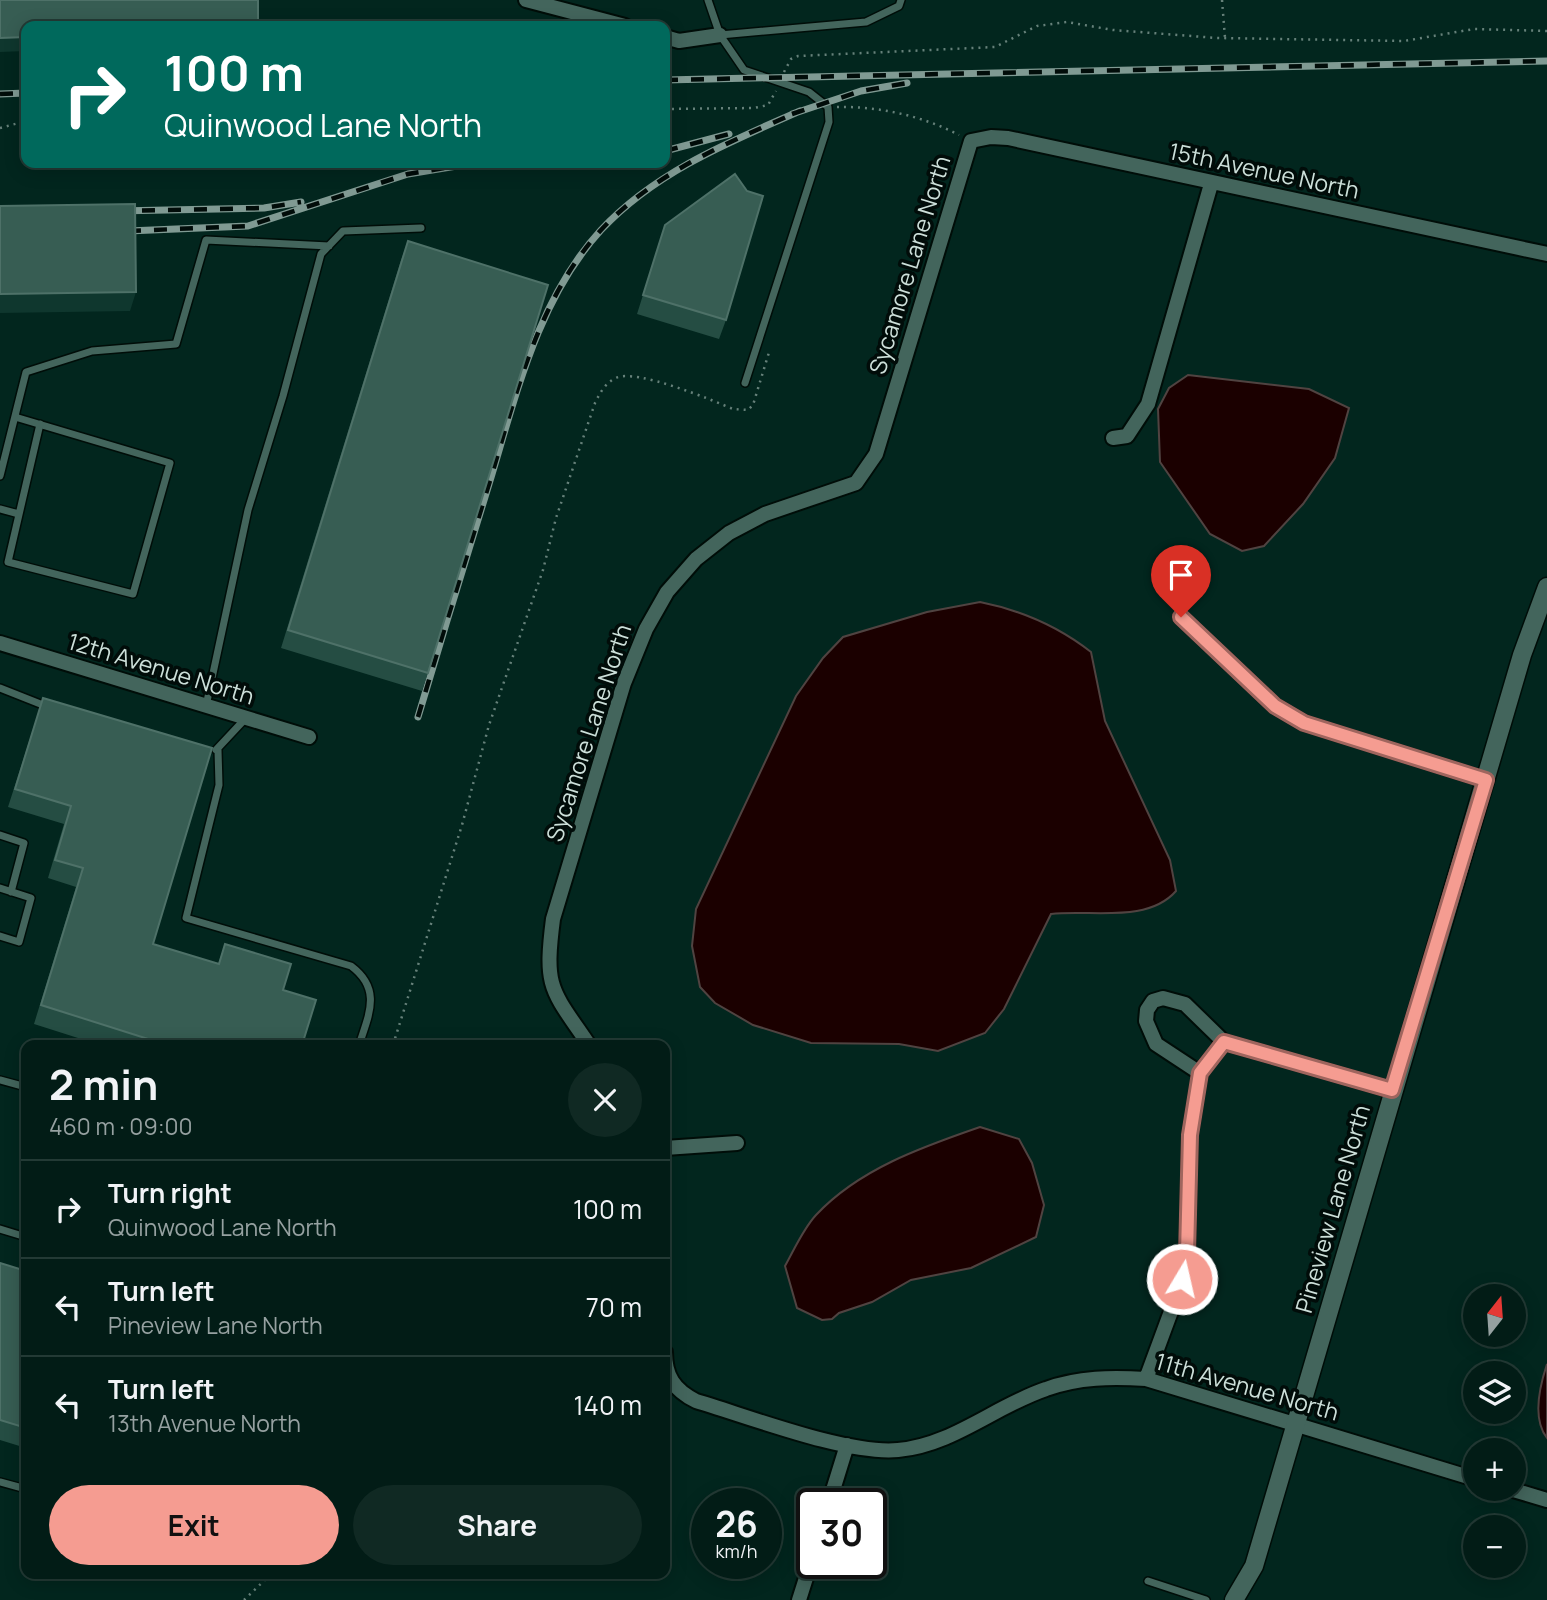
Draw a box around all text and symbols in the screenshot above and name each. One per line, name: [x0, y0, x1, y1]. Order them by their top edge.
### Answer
text: 100 m: [164, 39, 304, 106]
icon: right: [49, 49, 140, 140]
text: Quinwood Lane North: [164, 103, 482, 147]
street label: 15th Avenue North: [1166, 134, 1362, 206]
street label: Sycamore Lane North: [861, 152, 958, 378]
pin: [1151, 545, 1211, 617]
icon: arrive: [1162, 556, 1200, 594]
street label: Sycamore Lane North: [538, 620, 638, 846]
street label: 12th Avenue North: [64, 624, 258, 712]
text: 2 min: [49, 1055, 158, 1113]
button: close: [568, 1063, 642, 1137]
street label: Pineview Lane North: [1287, 1101, 1377, 1316]
text: 460 m · 09:00: [49, 1110, 193, 1142]
text: Turn right: [108, 1175, 232, 1211]
icon: right: [49, 1190, 87, 1228]
text: 100 m: [573, 1191, 642, 1227]
text: Quinwood Lane North: [108, 1211, 337, 1243]
position arrow: [1145, 1242, 1219, 1316]
text: Turn left: [108, 1273, 215, 1309]
north arrow: [1463, 1284, 1526, 1348]
map controls: [1463, 1284, 1526, 1578]
icon: left: [49, 1288, 87, 1326]
text: 70 m: [586, 1289, 642, 1325]
text: Pineview Lane North: [108, 1309, 323, 1341]
street label: 11th Avenue North: [1152, 1345, 1343, 1428]
button: layers: [1463, 1361, 1526, 1424]
text: Turn left: [108, 1371, 215, 1407]
icon: left: [49, 1386, 87, 1424]
text: 140 m: [573, 1387, 642, 1423]
text: 13th Avenue North: [108, 1407, 301, 1439]
button: +: [1463, 1438, 1526, 1501]
button: Exit: [49, 1485, 339, 1565]
button: Share: [353, 1485, 642, 1565]
speed limit sign: 30: [796, 1488, 887, 1579]
text: 26: [715, 1500, 758, 1548]
button: −: [1463, 1515, 1526, 1578]
text: km/h: [716, 1539, 757, 1563]

